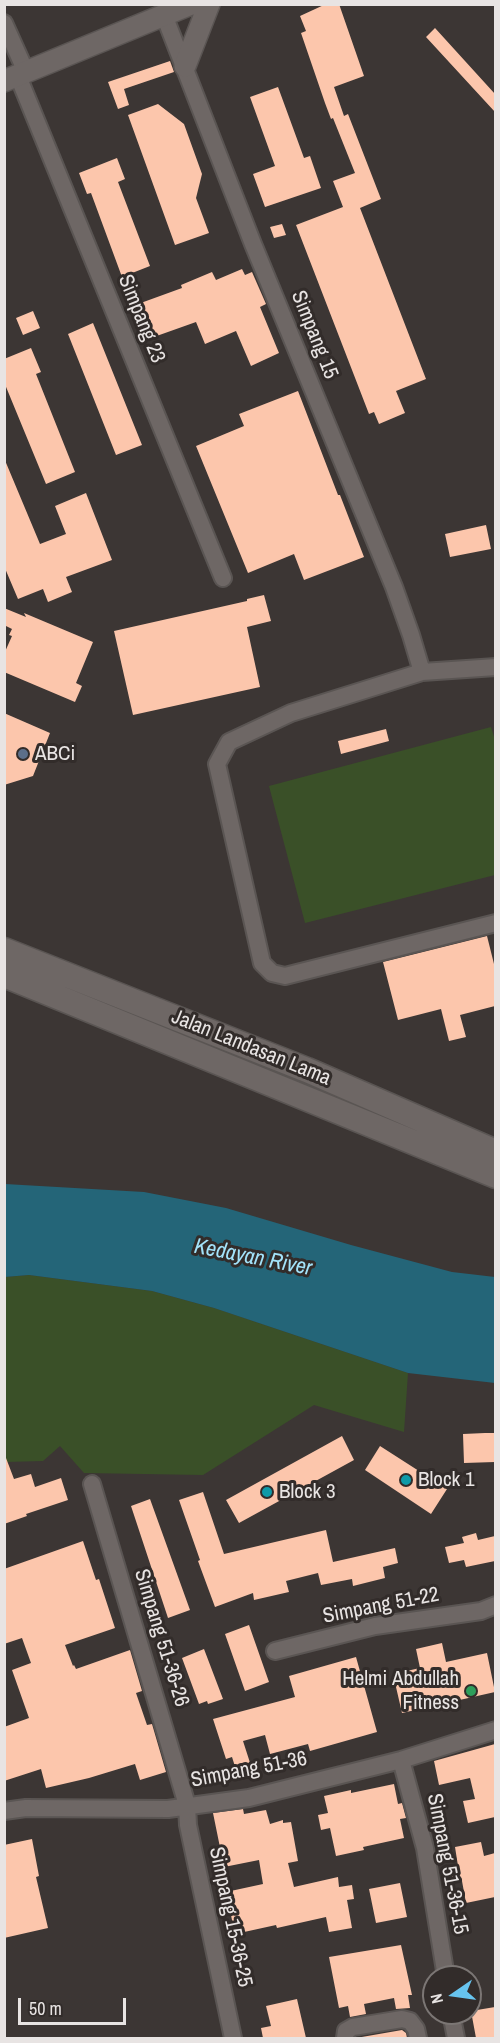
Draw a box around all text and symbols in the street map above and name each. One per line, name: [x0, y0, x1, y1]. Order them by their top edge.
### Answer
street label: Simpang 23: [112, 271, 170, 367]
street label: Simpang 15: [285, 287, 343, 383]
place label: ABCi: [35, 741, 75, 767]
marker: ABCi: [16, 747, 30, 761]
street label: Jalan Landasan Lama: [168, 1005, 334, 1091]
water label: Kedayan River: [192, 1234, 314, 1282]
place label: Block 1: [418, 1467, 474, 1493]
marker: Block 1: [399, 1473, 413, 1487]
place label: Block 3: [279, 1479, 335, 1505]
marker: Block 3: [260, 1485, 274, 1499]
street label: Simpang 51-36-26: [128, 1566, 194, 1710]
street label: Simpang 51-22: [321, 1582, 441, 1630]
place label: Helmi Abdullah Fitness: [342, 1666, 459, 1716]
marker: Helmi Abdullah Fitness: [464, 1684, 478, 1698]
street label: Simpang 51-36: [189, 1746, 309, 1794]
street label: Simpang 51-36-15: [421, 1792, 473, 1936]
street label: Simpang 15-36-25: [203, 1845, 257, 1989]
north arrow: [422, 1965, 482, 2025]
scale bar: [21, 1986, 129, 2024]
text: N: [425, 1992, 448, 2006]
text: 50 m: [29, 1996, 62, 2021]

